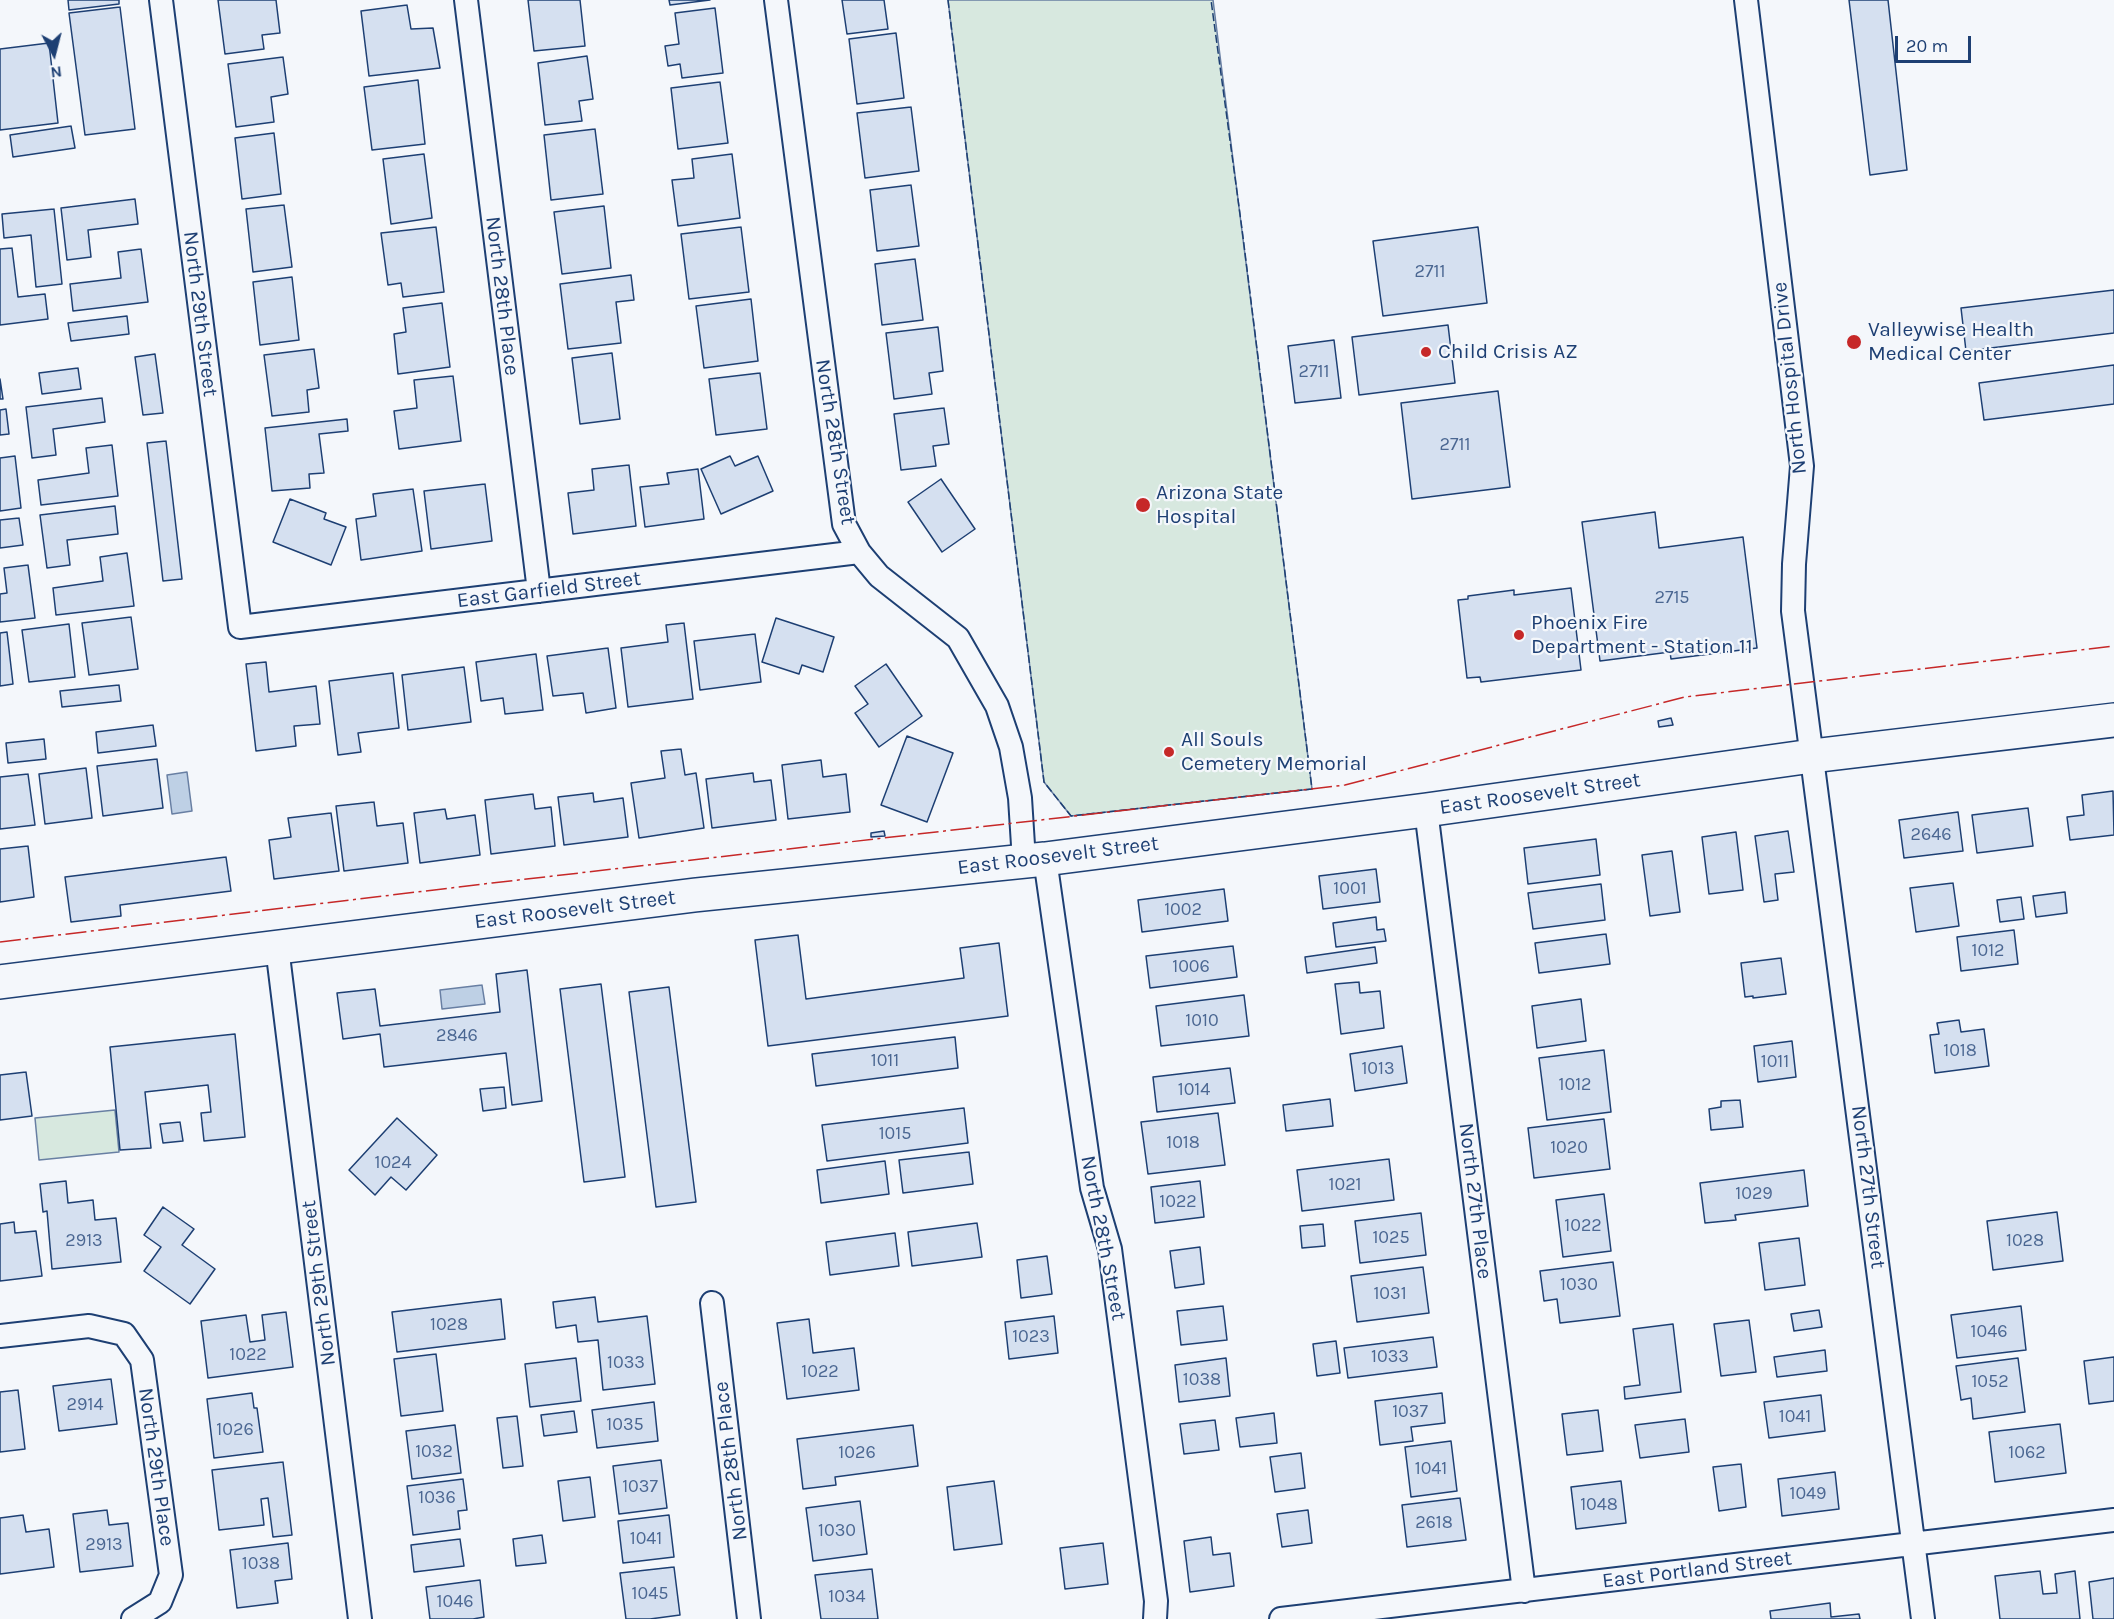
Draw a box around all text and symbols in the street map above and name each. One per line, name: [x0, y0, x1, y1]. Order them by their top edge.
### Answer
north arrow: [24, 24, 84, 84]
scale bar: [1898, 24, 1974, 62]
text: 20 m: [1906, 35, 1948, 57]
text: N: [49, 62, 63, 82]
street label: North 28th Place: [480, 215, 524, 377]
street label: North 29th Street: [177, 230, 223, 398]
house number: 2711: [1415, 261, 1445, 283]
street label: North Hospital Drive: [1767, 280, 1813, 476]
place label: Valleywise Health Medical Center: [1868, 317, 2034, 367]
marker: Valleywise Health Medical Center: [1845, 333, 1863, 351]
place label: Child Crisis AZ: [1438, 339, 1578, 365]
marker: Child Crisis AZ: [1419, 345, 1433, 359]
street label: North 28th Street: [809, 357, 861, 527]
house number: 2711: [1299, 361, 1329, 383]
house number: 2711: [1440, 434, 1470, 456]
place label: Arizona State Hospital: [1156, 480, 1283, 530]
marker: Arizona State Hospital: [1134, 496, 1152, 514]
street label: East Garfield Street: [456, 566, 642, 614]
house number: 2715: [1655, 587, 1689, 609]
place label: Phoenix Fire Department - Station 11: [1531, 610, 1753, 660]
marker: Phoenix Fire Department - Station 11: [1512, 628, 1526, 642]
place label: All Souls Cemetery Memorial: [1181, 727, 1367, 777]
marker: All Souls Cemetery Memorial: [1162, 745, 1176, 759]
street label: East Roosevelt Street: [1438, 767, 1642, 821]
house number: 2646: [1910, 824, 1952, 846]
street label: East Roosevelt Street: [956, 831, 1160, 881]
house number: 1001: [1333, 878, 1367, 900]
street label: East Roosevelt Street: [473, 885, 677, 935]
house number: 1002: [1164, 899, 1202, 921]
house number: 1012: [1971, 940, 2005, 962]
house number: 1006: [1172, 956, 1210, 978]
house number: 1010: [1185, 1010, 1219, 1032]
house number: 2846: [436, 1025, 478, 1047]
house number: 1018: [1943, 1040, 1977, 1062]
house number: 1011: [871, 1050, 899, 1072]
house number: 1011: [1761, 1051, 1789, 1073]
house number: 1013: [1361, 1058, 1395, 1080]
house number: 1012: [1558, 1074, 1592, 1096]
house number: 1014: [1178, 1079, 1210, 1101]
street label: North 27th Street: [1845, 1104, 1891, 1270]
street label: North 27th Place: [1453, 1121, 1497, 1281]
house number: 1015: [879, 1123, 911, 1145]
house number: 1018: [1166, 1132, 1200, 1154]
house number: 1020: [1550, 1137, 1588, 1159]
house number: 1024: [374, 1152, 412, 1174]
street label: North 28th Street: [1075, 1153, 1131, 1323]
house number: 1021: [1328, 1174, 1362, 1196]
house number: 1029: [1735, 1183, 1773, 1205]
house number: 1022: [1159, 1191, 1197, 1213]
street label: North 29th Street: [296, 1199, 342, 1367]
house number: 1022: [1564, 1215, 1602, 1237]
house number: 1025: [1372, 1227, 1410, 1249]
house number: 2913: [65, 1230, 103, 1252]
house number: 1028: [2006, 1230, 2044, 1252]
house number: 1030: [1560, 1274, 1598, 1296]
house number: 1031: [1373, 1283, 1407, 1305]
house number: 1028: [430, 1314, 468, 1336]
house number: 1046: [1971, 1321, 2007, 1343]
house number: 1023: [1012, 1326, 1050, 1348]
house number: 1022: [229, 1344, 267, 1366]
house number: 1033: [1371, 1346, 1409, 1368]
house number: 1033: [607, 1352, 645, 1374]
house number: 1022: [801, 1361, 839, 1383]
house number: 1038: [1183, 1369, 1221, 1391]
house number: 1052: [1971, 1371, 2009, 1393]
street label: North 28th Place: [709, 1380, 753, 1542]
street label: North 29th Place: [132, 1386, 180, 1548]
house number: 2914: [67, 1394, 103, 1416]
house number: 1037: [1392, 1401, 1428, 1423]
house number: 1041: [1779, 1406, 1811, 1428]
house number: 1035: [606, 1414, 644, 1436]
house number: 1026: [216, 1419, 254, 1441]
house number: 1032: [415, 1441, 453, 1463]
house number: 1026: [838, 1442, 876, 1464]
house number: 1062: [2008, 1442, 2046, 1464]
house number: 1041: [1415, 1458, 1447, 1480]
house number: 1037: [622, 1476, 658, 1498]
house number: 1049: [1789, 1483, 1827, 1505]
house number: 1036: [418, 1487, 456, 1509]
house number: 1048: [1580, 1494, 1618, 1516]
house number: 2618: [1415, 1512, 1453, 1534]
house number: 1030: [818, 1520, 856, 1542]
house number: 1041: [630, 1528, 662, 1550]
house number: 2913: [85, 1534, 123, 1556]
street label: East Portland Street: [1601, 1546, 1793, 1594]
house number: 1038: [242, 1553, 280, 1575]
house number: 1045: [632, 1583, 668, 1605]
house number: 1034: [828, 1586, 866, 1608]
house number: 1046: [437, 1591, 473, 1613]

